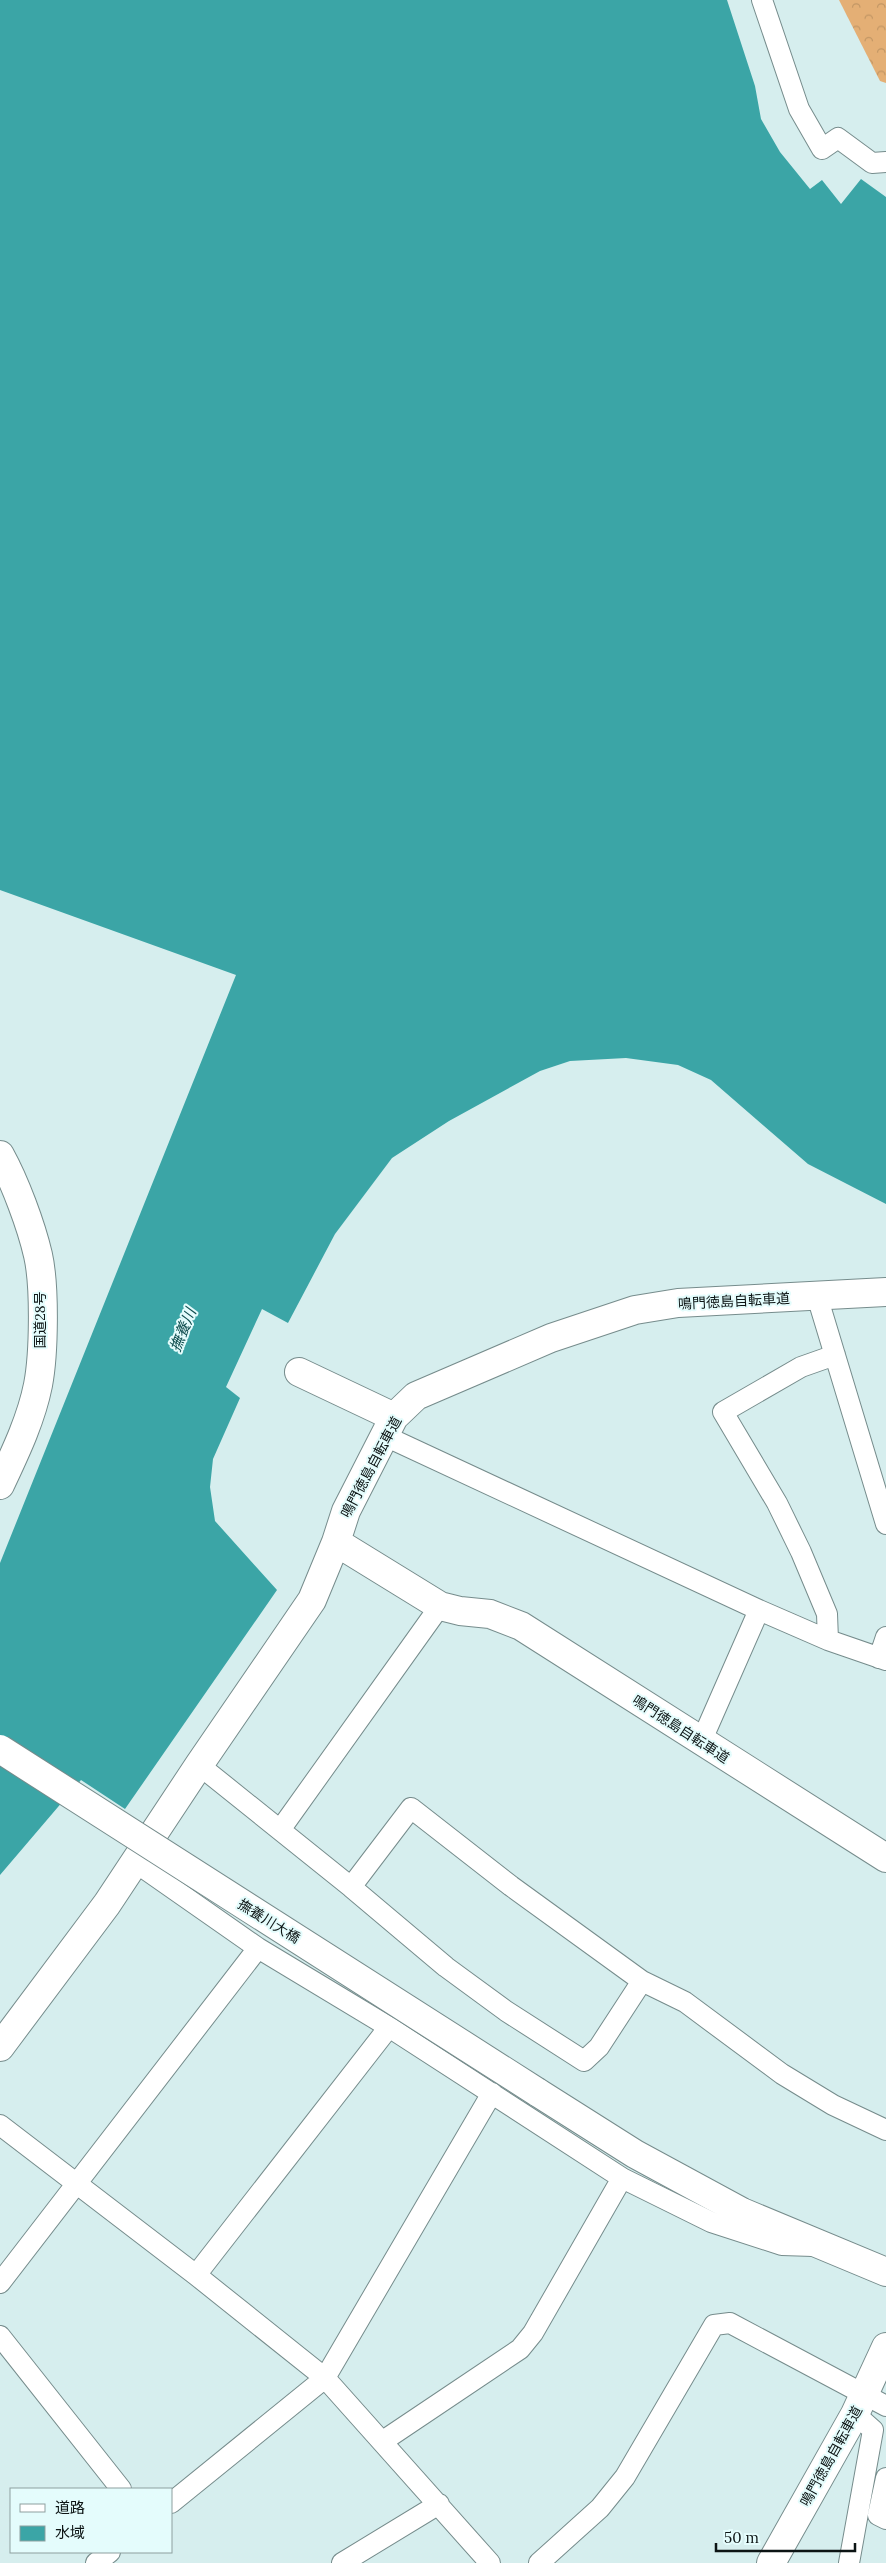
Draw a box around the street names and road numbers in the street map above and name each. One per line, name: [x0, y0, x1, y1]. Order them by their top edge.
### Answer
street label: 鳴門徳島自転車道: [678, 1289, 790, 1313]
street label: 国道28号: [31, 1291, 49, 1349]
street label: 鳴門徳島自転車道: [337, 1413, 405, 1521]
street label: 鳴門徳島自転車道: [629, 1691, 733, 1767]
street label: 撫養川大橋: [235, 1895, 303, 1947]
street label: 鳴門徳島自転車道: [796, 2403, 866, 2509]

